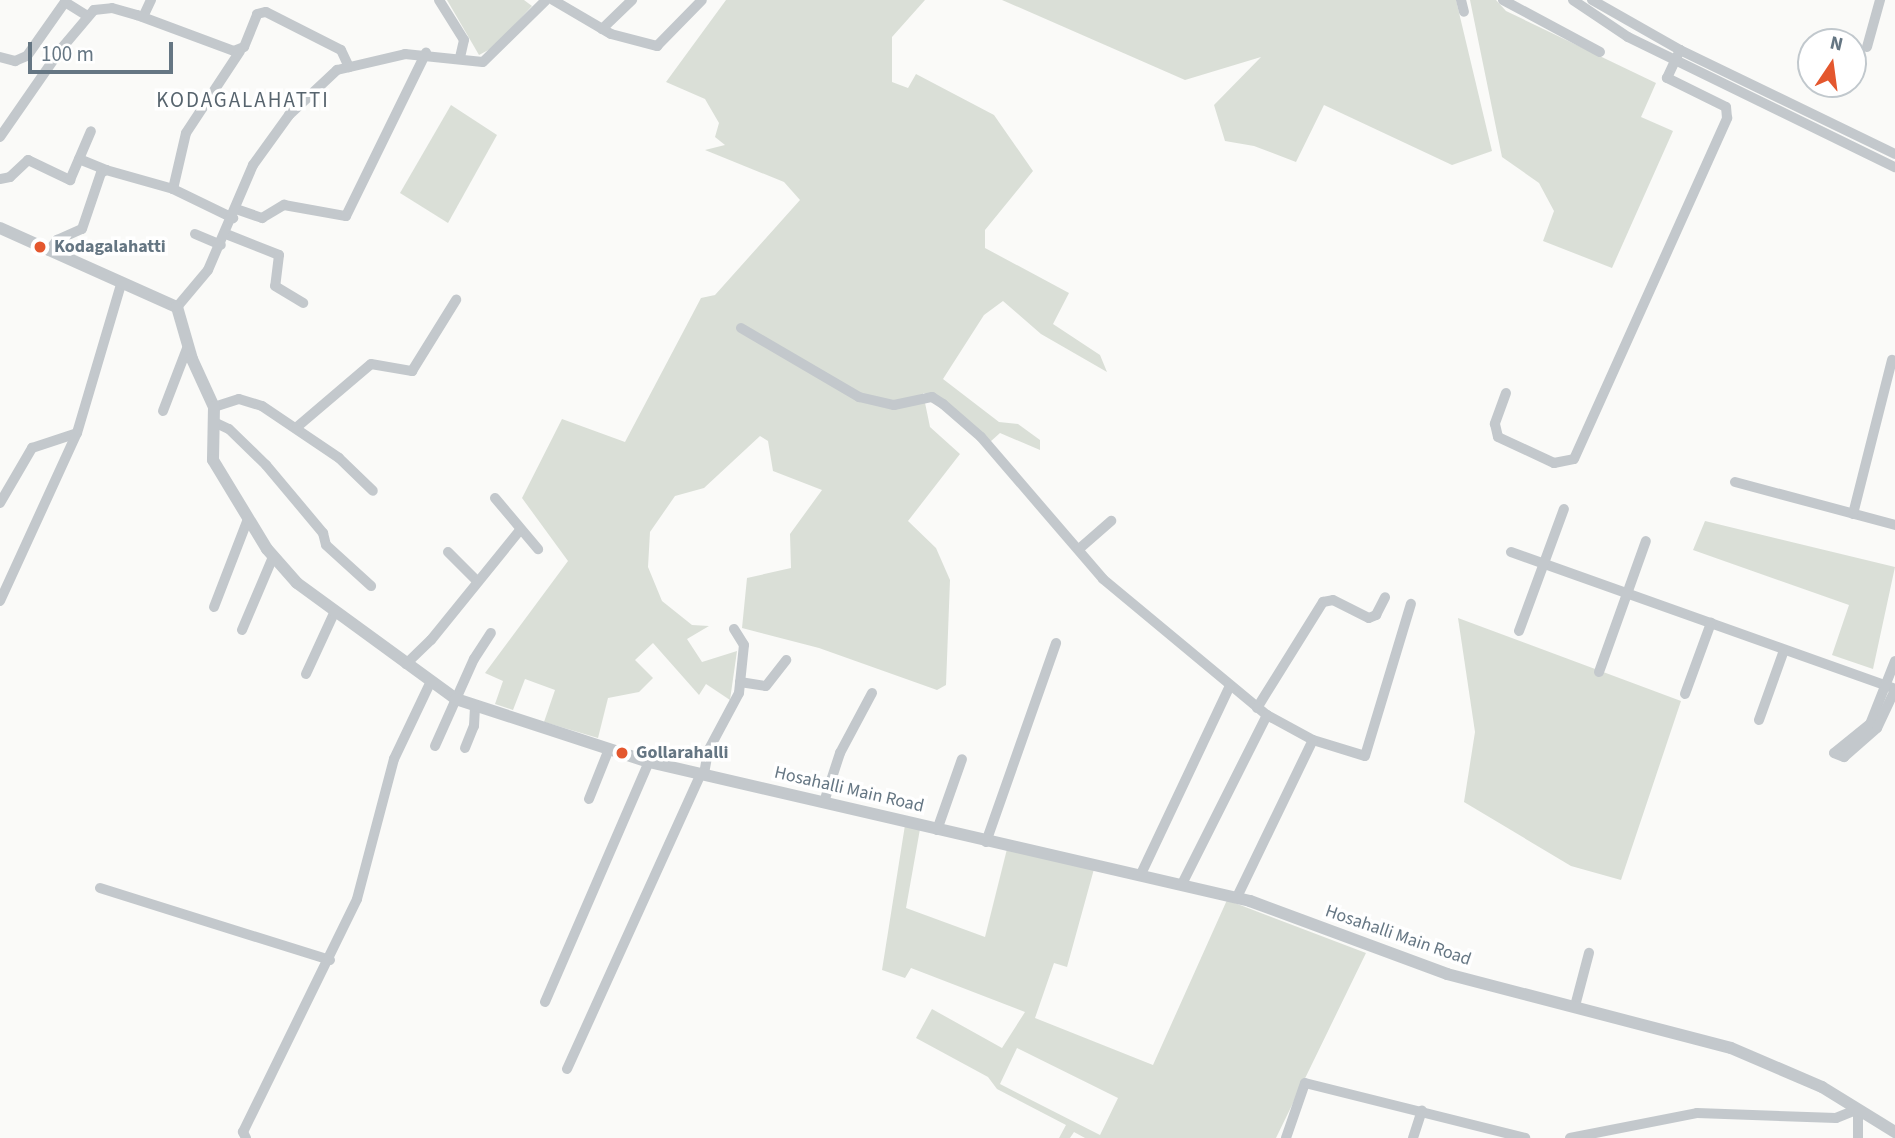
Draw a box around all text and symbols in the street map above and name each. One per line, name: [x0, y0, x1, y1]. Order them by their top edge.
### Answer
scale bar: [32, 28, 177, 72]
north arrow: [1797, 28, 1867, 98]
text: N: [1827, 29, 1846, 59]
text: 100 m: [41, 39, 94, 69]
district label: KODAGALAHATTI: [158, 87, 328, 113]
place label: Kodagalahatti: [54, 236, 166, 258]
marker: Kodagalahatti: [32, 239, 48, 255]
place label: Gollarahalli: [636, 742, 728, 764]
marker: Gollarahalli: [614, 745, 630, 761]
street label: Hosahalli Main Road: [772, 762, 926, 818]
street label: Hosahalli Main Road: [1322, 901, 1474, 971]

